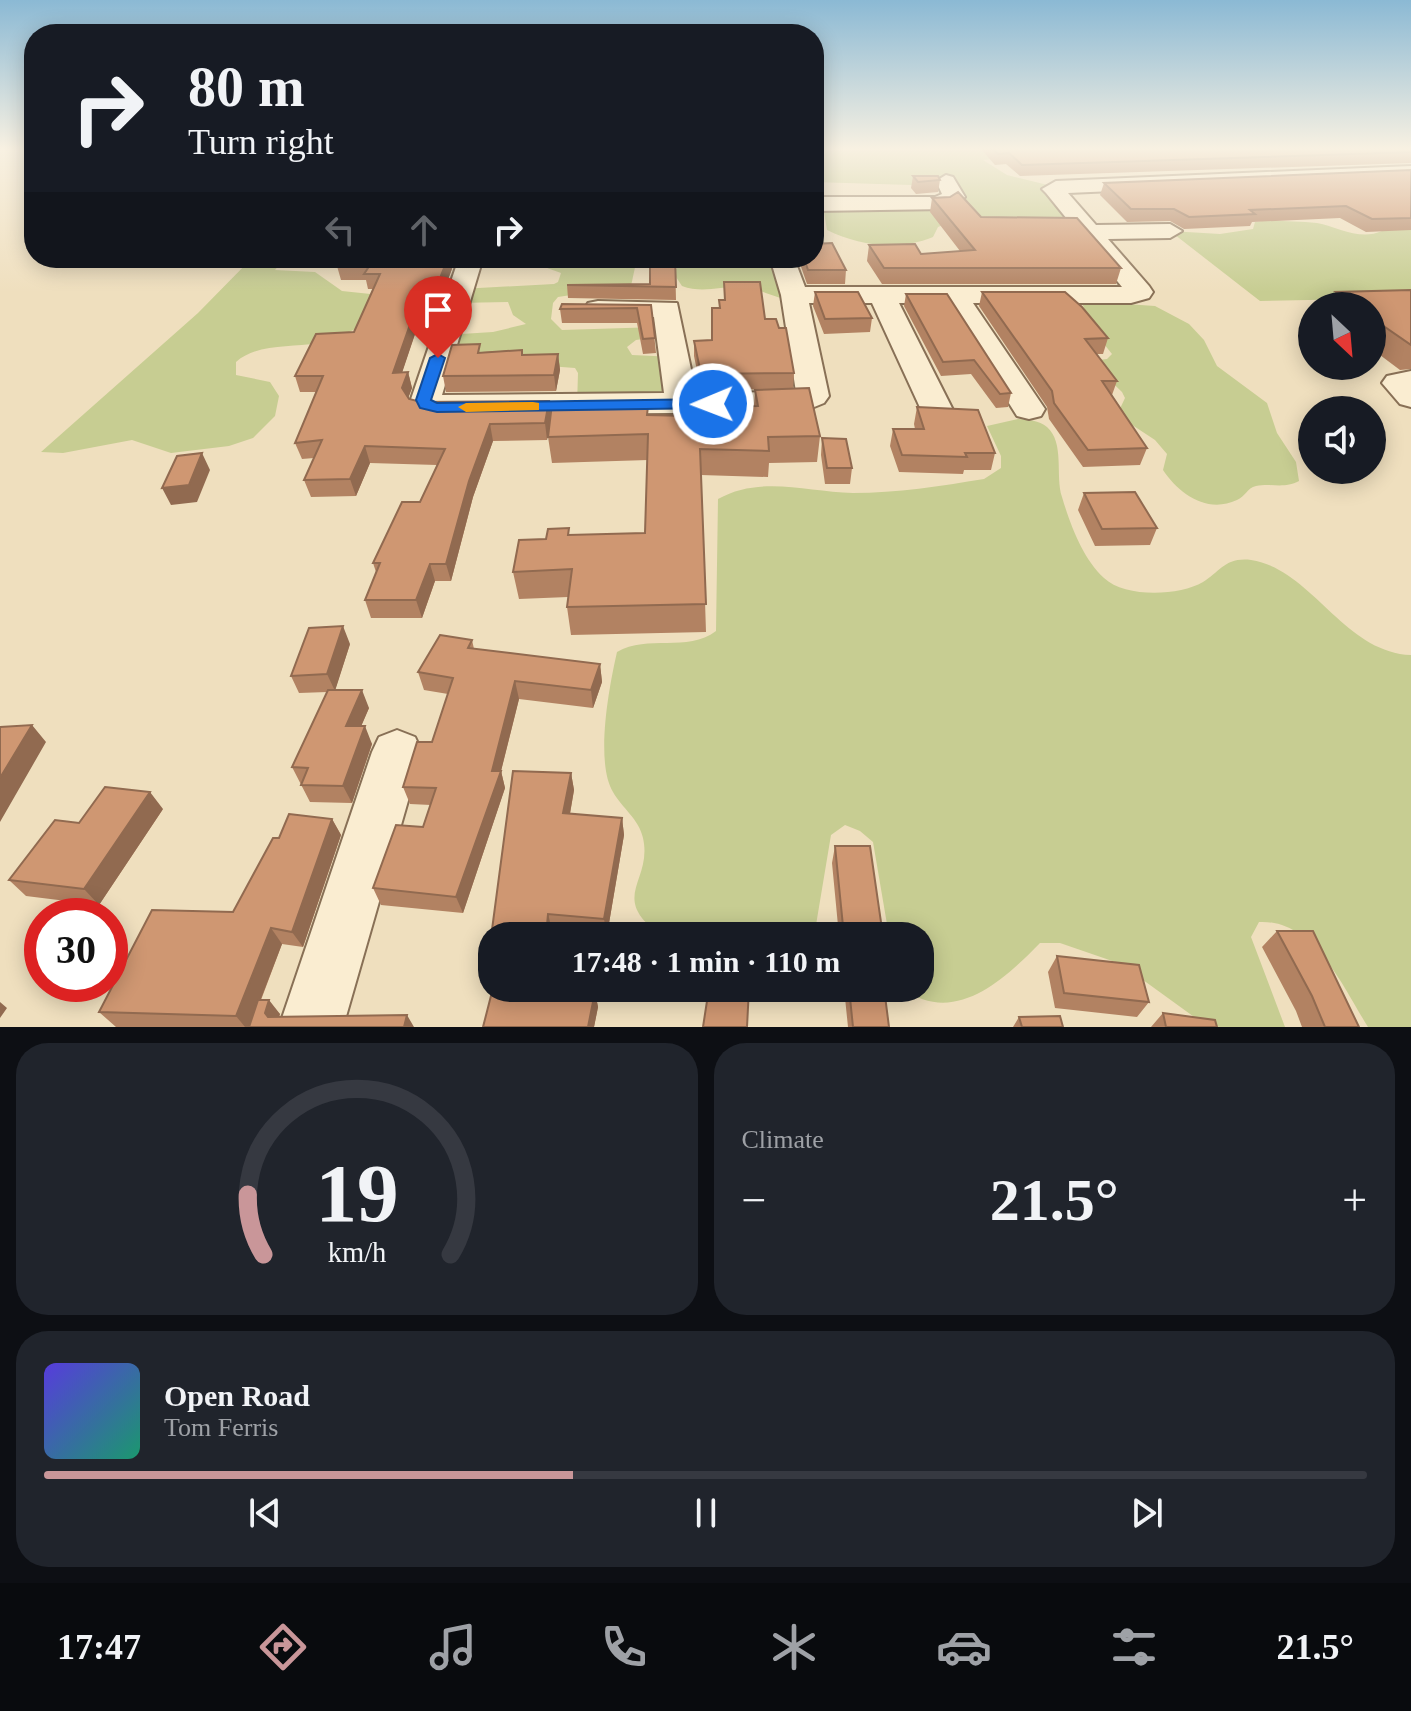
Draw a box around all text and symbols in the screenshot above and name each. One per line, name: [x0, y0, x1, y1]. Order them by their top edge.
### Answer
icon: right: [56, 56, 160, 160]
text: 80 m: [188, 56, 305, 118]
text: Turn right: [188, 122, 334, 162]
icon: left: [318, 208, 362, 252]
icon: ahead: [402, 208, 446, 252]
icon: right: [486, 208, 530, 252]
pin: [404, 276, 472, 358]
icon: arrive: [416, 288, 460, 332]
north arrow: [1298, 292, 1386, 380]
map controls: [1298, 292, 1386, 484]
position arrow: [671, 362, 755, 446]
button: sound: [1298, 396, 1386, 484]
speed limit sign: 30: [24, 898, 128, 1002]
text: 17:48 · 1 min · 110 m: [572, 945, 840, 978]
text: Climate: [742, 1125, 824, 1154]
text: 19: [315, 1147, 398, 1239]
text: 21.5°: [990, 1167, 1119, 1233]
text: −: [742, 1176, 766, 1225]
text: +: [1342, 1176, 1367, 1225]
text: km/h: [327, 1237, 386, 1268]
text: Open Road: [164, 1379, 310, 1412]
text: Tom Ferris: [164, 1413, 278, 1442]
icon: previous: [243, 1491, 287, 1535]
icon: pause: [684, 1491, 728, 1535]
icon: next: [1125, 1491, 1169, 1535]
icon: directions: [255, 1619, 311, 1675]
icon: music: [425, 1619, 481, 1675]
icon: phone: [596, 1619, 652, 1675]
icon: climate: [766, 1619, 822, 1675]
icon: car: [936, 1619, 992, 1675]
icon: filters: [1106, 1619, 1162, 1675]
text: 17:47: [57, 1627, 141, 1667]
text: 21.5°: [1276, 1627, 1354, 1667]

